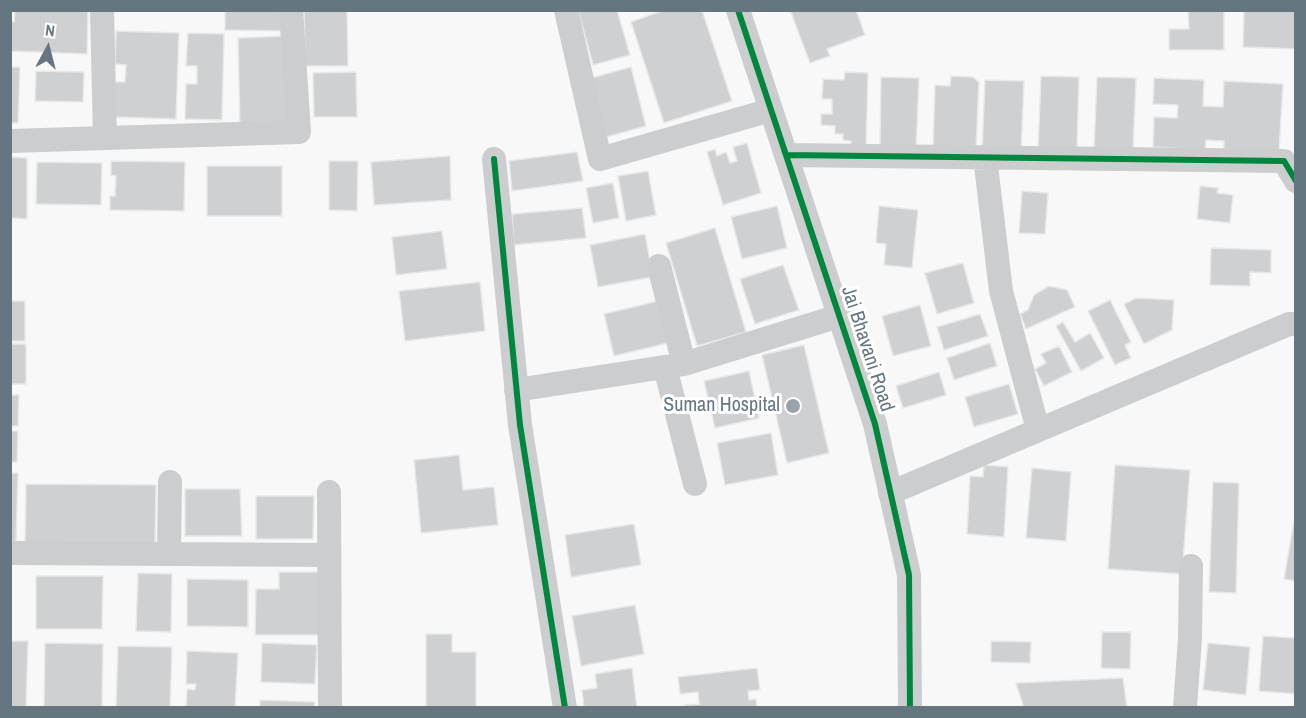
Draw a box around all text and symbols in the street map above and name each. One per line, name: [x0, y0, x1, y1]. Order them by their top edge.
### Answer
north arrow: [18, 18, 78, 78]
text: N: [44, 19, 56, 42]
street label: Jai Bhavani Road: [835, 283, 899, 415]
place label: Suman Hospital: [663, 394, 780, 418]
marker: Suman Hospital: [784, 397, 802, 415]

